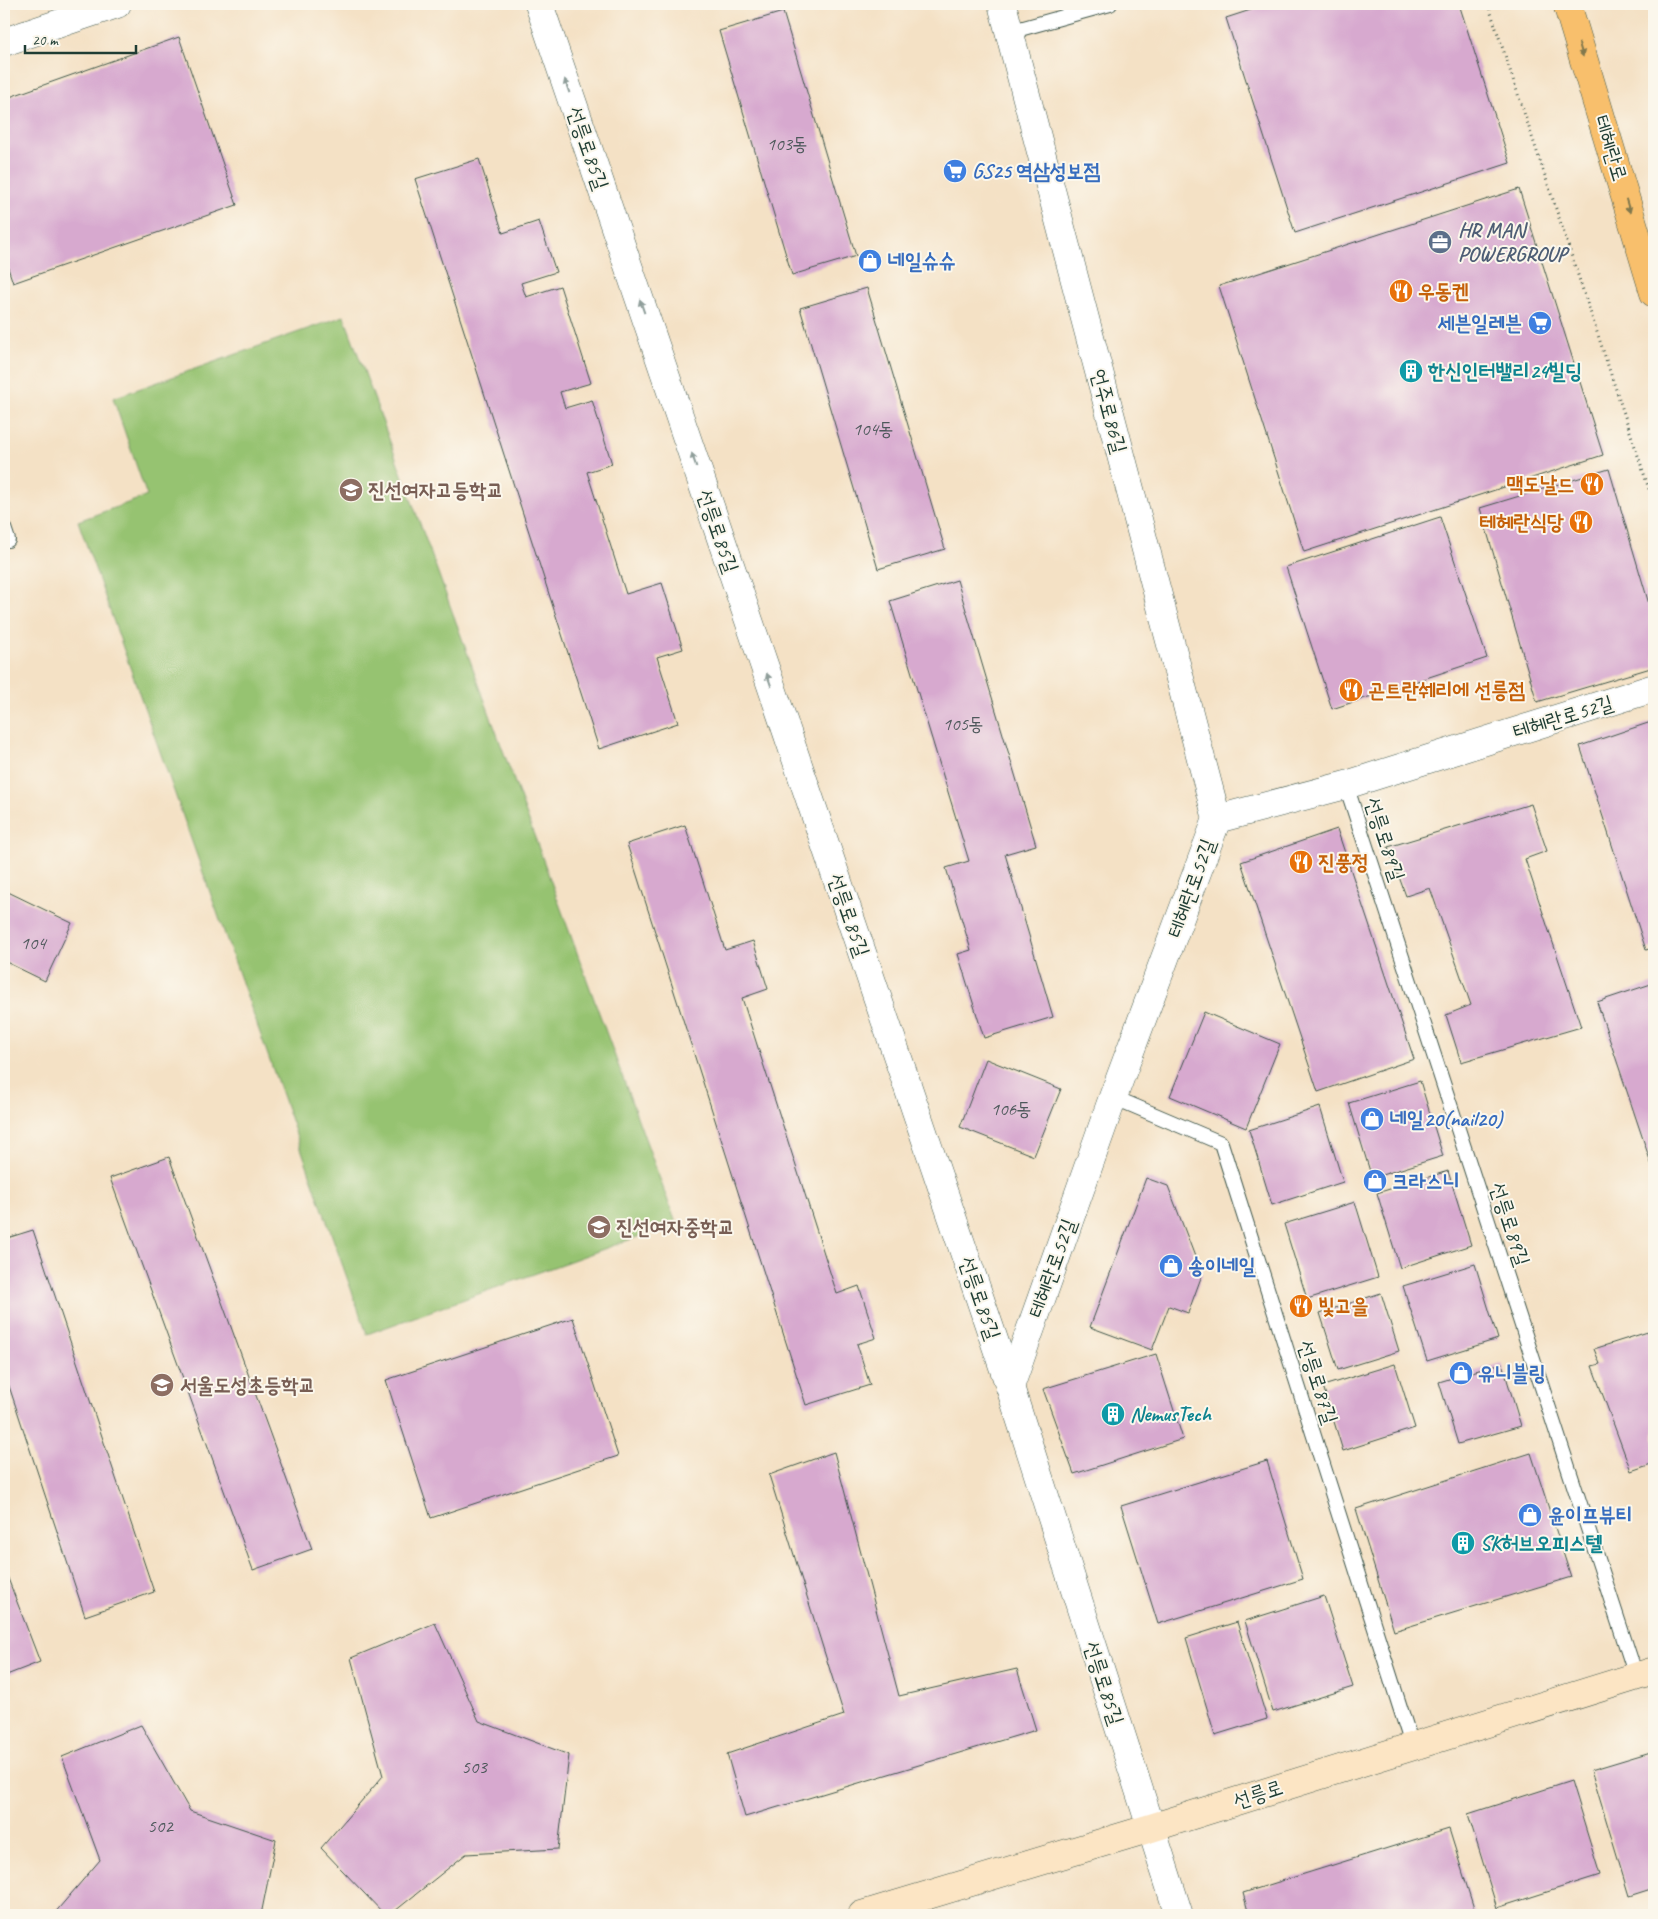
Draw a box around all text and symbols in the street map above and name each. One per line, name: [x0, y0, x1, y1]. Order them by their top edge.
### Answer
scale bar: [25, 22, 136, 54]
text: 20 m: [32, 31, 59, 50]
one-way arrow: [1578, 43, 1586, 58]
one-way arrow: [563, 78, 571, 93]
street label: 선릉로85길: [562, 103, 614, 193]
street label: 테헤란로: [1589, 112, 1633, 184]
house number: 103동: [767, 132, 807, 156]
supermarket icon: GS25 역삼성보점: [942, 158, 968, 184]
place label: GS25 역삼성보점: [972, 158, 1101, 184]
one-way arrow: [1625, 199, 1633, 214]
place label: HR MAN POWERGROUP: [1458, 217, 1570, 267]
office icon: HR MAN POWERGROUP: [1427, 229, 1453, 255]
shop icon: 네일슈슈: [857, 248, 883, 274]
place label: 네일슈슈: [888, 248, 956, 274]
restaurant icon: 우동켄: [1388, 278, 1414, 304]
place label: 우동켄: [1418, 278, 1469, 304]
one-way arrow: [638, 299, 645, 314]
place label: 세븐일레븐: [1438, 310, 1522, 336]
supermarket icon: 세븐일레븐: [1527, 310, 1553, 336]
building icon: 한신인터밸리24빌딩: [1398, 358, 1424, 384]
place label: 한신인터밸리24빌딩: [1427, 358, 1582, 384]
street label: 언주로86길: [1085, 366, 1133, 456]
house number: 104동: [853, 417, 893, 441]
one-way arrow: [690, 452, 698, 467]
place label: 맥도날드: [1506, 471, 1574, 497]
restaurant icon: 맥도날드: [1579, 471, 1605, 497]
school or university icon: 진선여자고등학교: [338, 477, 364, 503]
place label: 진선여자고등학교: [368, 477, 503, 503]
street label: 선릉로85길: [692, 486, 744, 576]
place label: 테헤란식당: [1480, 509, 1564, 535]
restaurant icon: 테헤란식당: [1568, 509, 1594, 535]
one-way arrow: [765, 673, 772, 688]
restaurant icon: 곤트란쉐리에 선릉점: [1338, 677, 1364, 703]
place label: 곤트란쉐리에 선릉점: [1368, 677, 1525, 703]
street label: 테헤란로52길: [1510, 689, 1616, 745]
house number: 105동: [943, 712, 983, 736]
street label: 선릉로89길: [1359, 794, 1411, 884]
street label: 테헤란로52길: [1161, 835, 1221, 941]
restaurant icon: 진풍정: [1288, 849, 1314, 875]
place label: 진풍정: [1318, 849, 1369, 875]
street label: 선릉로85길: [823, 870, 875, 960]
house number: 104: [20, 931, 48, 955]
house number: 106동: [991, 1097, 1031, 1121]
shop icon: 네일20(nail20): [1359, 1106, 1385, 1132]
place label: 네일20(nail20): [1390, 1106, 1504, 1132]
shop icon: 크라스니: [1362, 1168, 1388, 1194]
place label: 크라스니: [1392, 1168, 1460, 1194]
street label: 선릉로89길: [1484, 1179, 1536, 1269]
school or university icon: 진선여자중학교: [586, 1214, 612, 1240]
place label: 진선여자중학교: [616, 1214, 734, 1240]
street label: 테헤란로52길: [1022, 1215, 1082, 1321]
street label: 선릉로85길: [954, 1253, 1006, 1343]
shop icon: 송이네일: [1158, 1253, 1184, 1279]
place label: 송이네일: [1188, 1253, 1256, 1279]
restaurant icon: 빛고을: [1288, 1293, 1314, 1319]
place label: 빛고을: [1318, 1293, 1369, 1319]
street label: 선릉로87길: [1292, 1337, 1344, 1427]
shop icon: 유니블링: [1448, 1360, 1474, 1386]
place label: 유니블링: [1478, 1360, 1546, 1386]
school or university icon: 서울도성초등학교: [149, 1372, 175, 1398]
place label: 서울도성초등학교: [180, 1372, 315, 1398]
building icon: NemusTech: [1100, 1401, 1126, 1427]
place label: NemusTech: [1130, 1401, 1212, 1427]
shop icon: 윤이프뷰티: [1517, 1502, 1543, 1528]
place label: 윤이프뷰티: [1548, 1502, 1633, 1528]
building icon: SK허브오피스텔: [1450, 1530, 1476, 1556]
place label: SK허브오피스텔: [1480, 1530, 1603, 1556]
street label: 선릉로85길: [1078, 1638, 1130, 1728]
house number: 503: [461, 1755, 488, 1779]
street label: 선릉로: [1230, 1774, 1286, 1814]
house number: 502: [147, 1814, 174, 1838]

